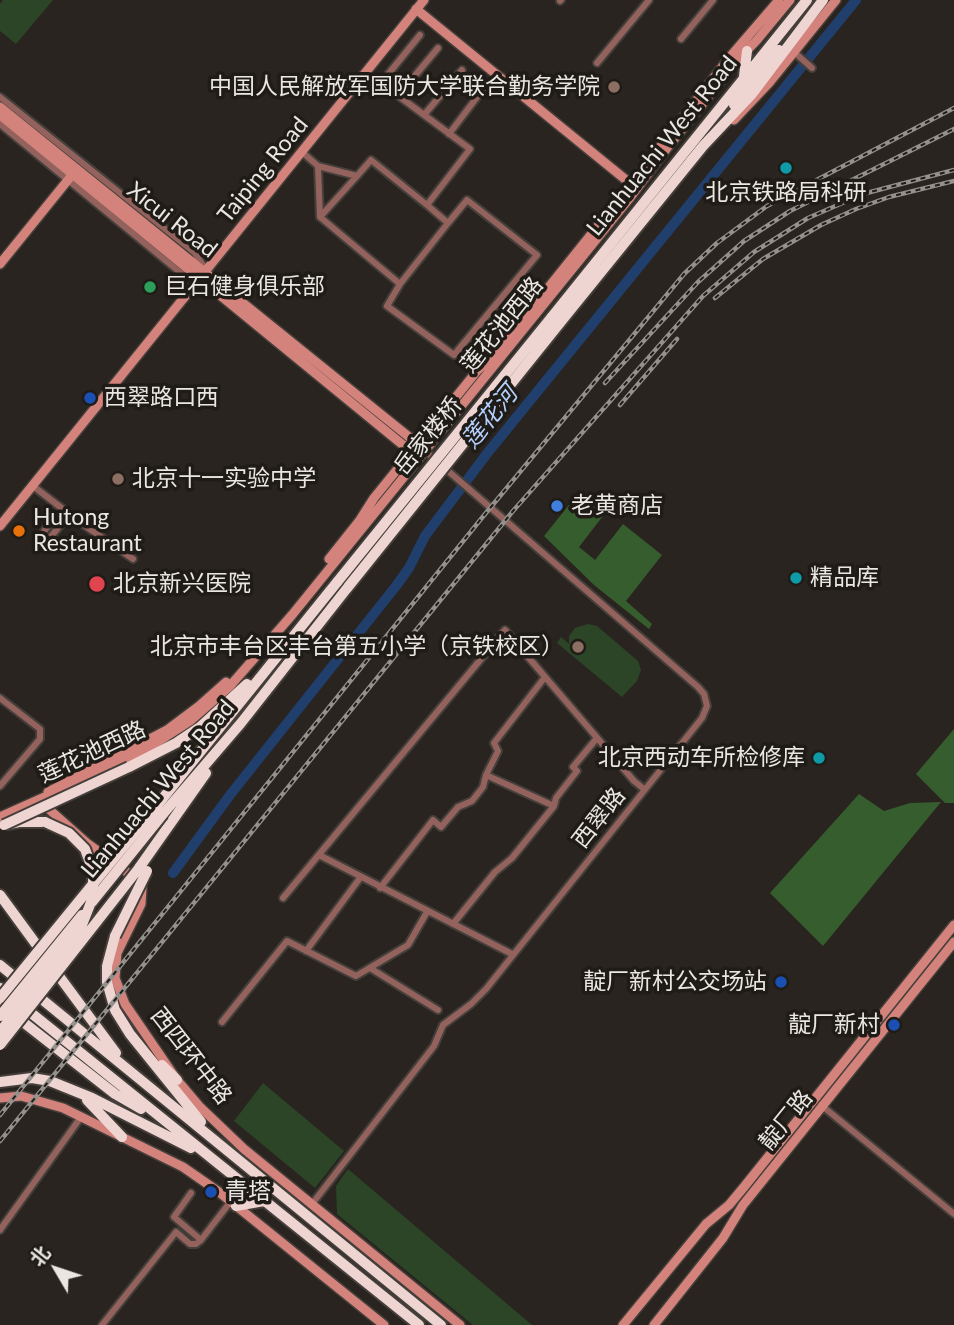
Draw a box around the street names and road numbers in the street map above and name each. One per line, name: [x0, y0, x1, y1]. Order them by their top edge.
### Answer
street label: Lianhuachi West Road: [581, 50, 743, 242]
street label: Taiping Road: [212, 112, 314, 228]
street label: Xicui Road: [121, 176, 223, 264]
street label: 莲花池西路: [455, 272, 549, 378]
street label: 岳家楼桥: [388, 392, 468, 480]
street label: Lianhuachi West Road: [76, 694, 240, 884]
street label: 莲花池西路: [34, 715, 150, 789]
street label: 西翠路: [567, 782, 631, 854]
street label: 西四环中路: [145, 1002, 237, 1110]
street label: 靛厂路: [754, 1085, 818, 1155]

